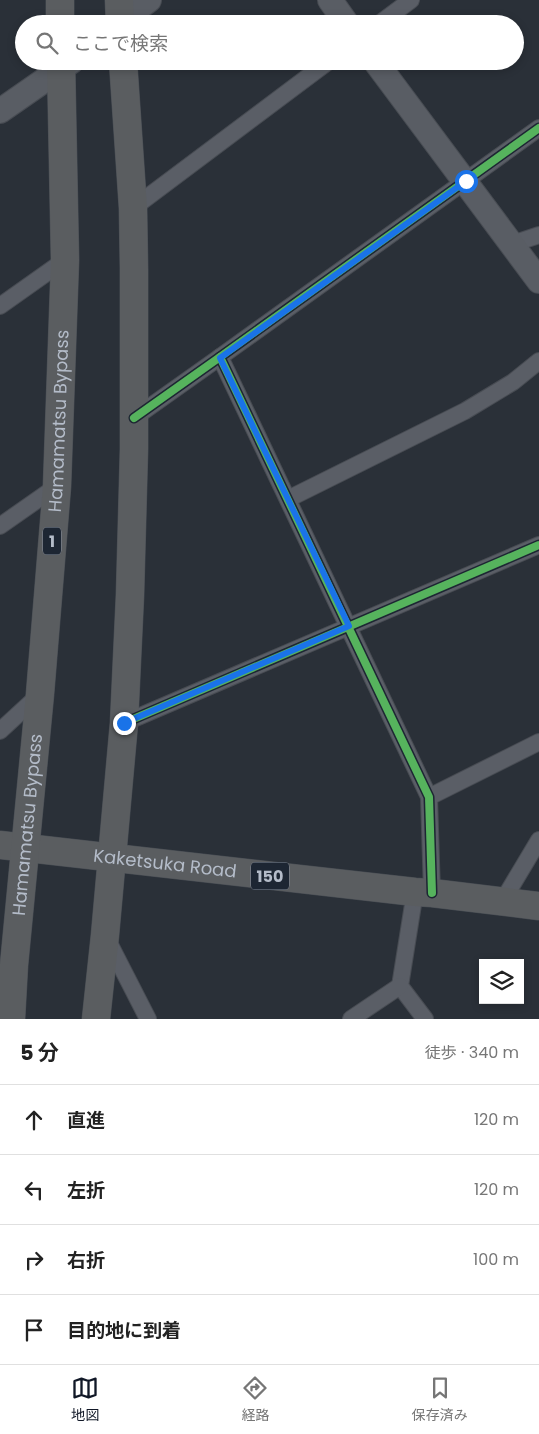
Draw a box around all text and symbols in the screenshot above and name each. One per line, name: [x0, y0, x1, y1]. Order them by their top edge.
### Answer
search box: [15, 15, 524, 70]
icon: search: [33, 29, 61, 57]
text: ここで検索: [73, 30, 168, 57]
route start: [455, 170, 478, 193]
street label: Hamamatsu Bypass: [42, 329, 75, 513]
road number: 1: [43, 528, 61, 554]
route end: [113, 712, 136, 735]
street label: Hamamatsu Bypass: [6, 733, 48, 917]
street label: Kaketsuka Road: [92, 843, 238, 884]
road number: 150: [251, 862, 289, 889]
map controls: [479, 959, 524, 1004]
button: layers: [479, 959, 524, 1004]
text: 5 分: [20, 1038, 59, 1067]
text: 徒歩 · 340 m: [425, 1041, 519, 1064]
icon: ahead: [20, 1106, 48, 1134]
text: 直進: [67, 1107, 105, 1134]
text: 120 m: [474, 1108, 519, 1131]
icon: left: [20, 1176, 48, 1204]
text: 左折: [67, 1177, 105, 1204]
text: 120 m: [474, 1178, 519, 1201]
icon: right: [20, 1246, 48, 1274]
text: 右折: [67, 1247, 105, 1274]
text: 100 m: [473, 1248, 519, 1271]
icon: arrive: [20, 1316, 48, 1344]
text: 目的地に到着: [67, 1317, 181, 1344]
tab: 地図: [71, 1374, 99, 1426]
tab: 経路: [241, 1374, 269, 1426]
tab: 保存済み: [412, 1374, 468, 1426]

